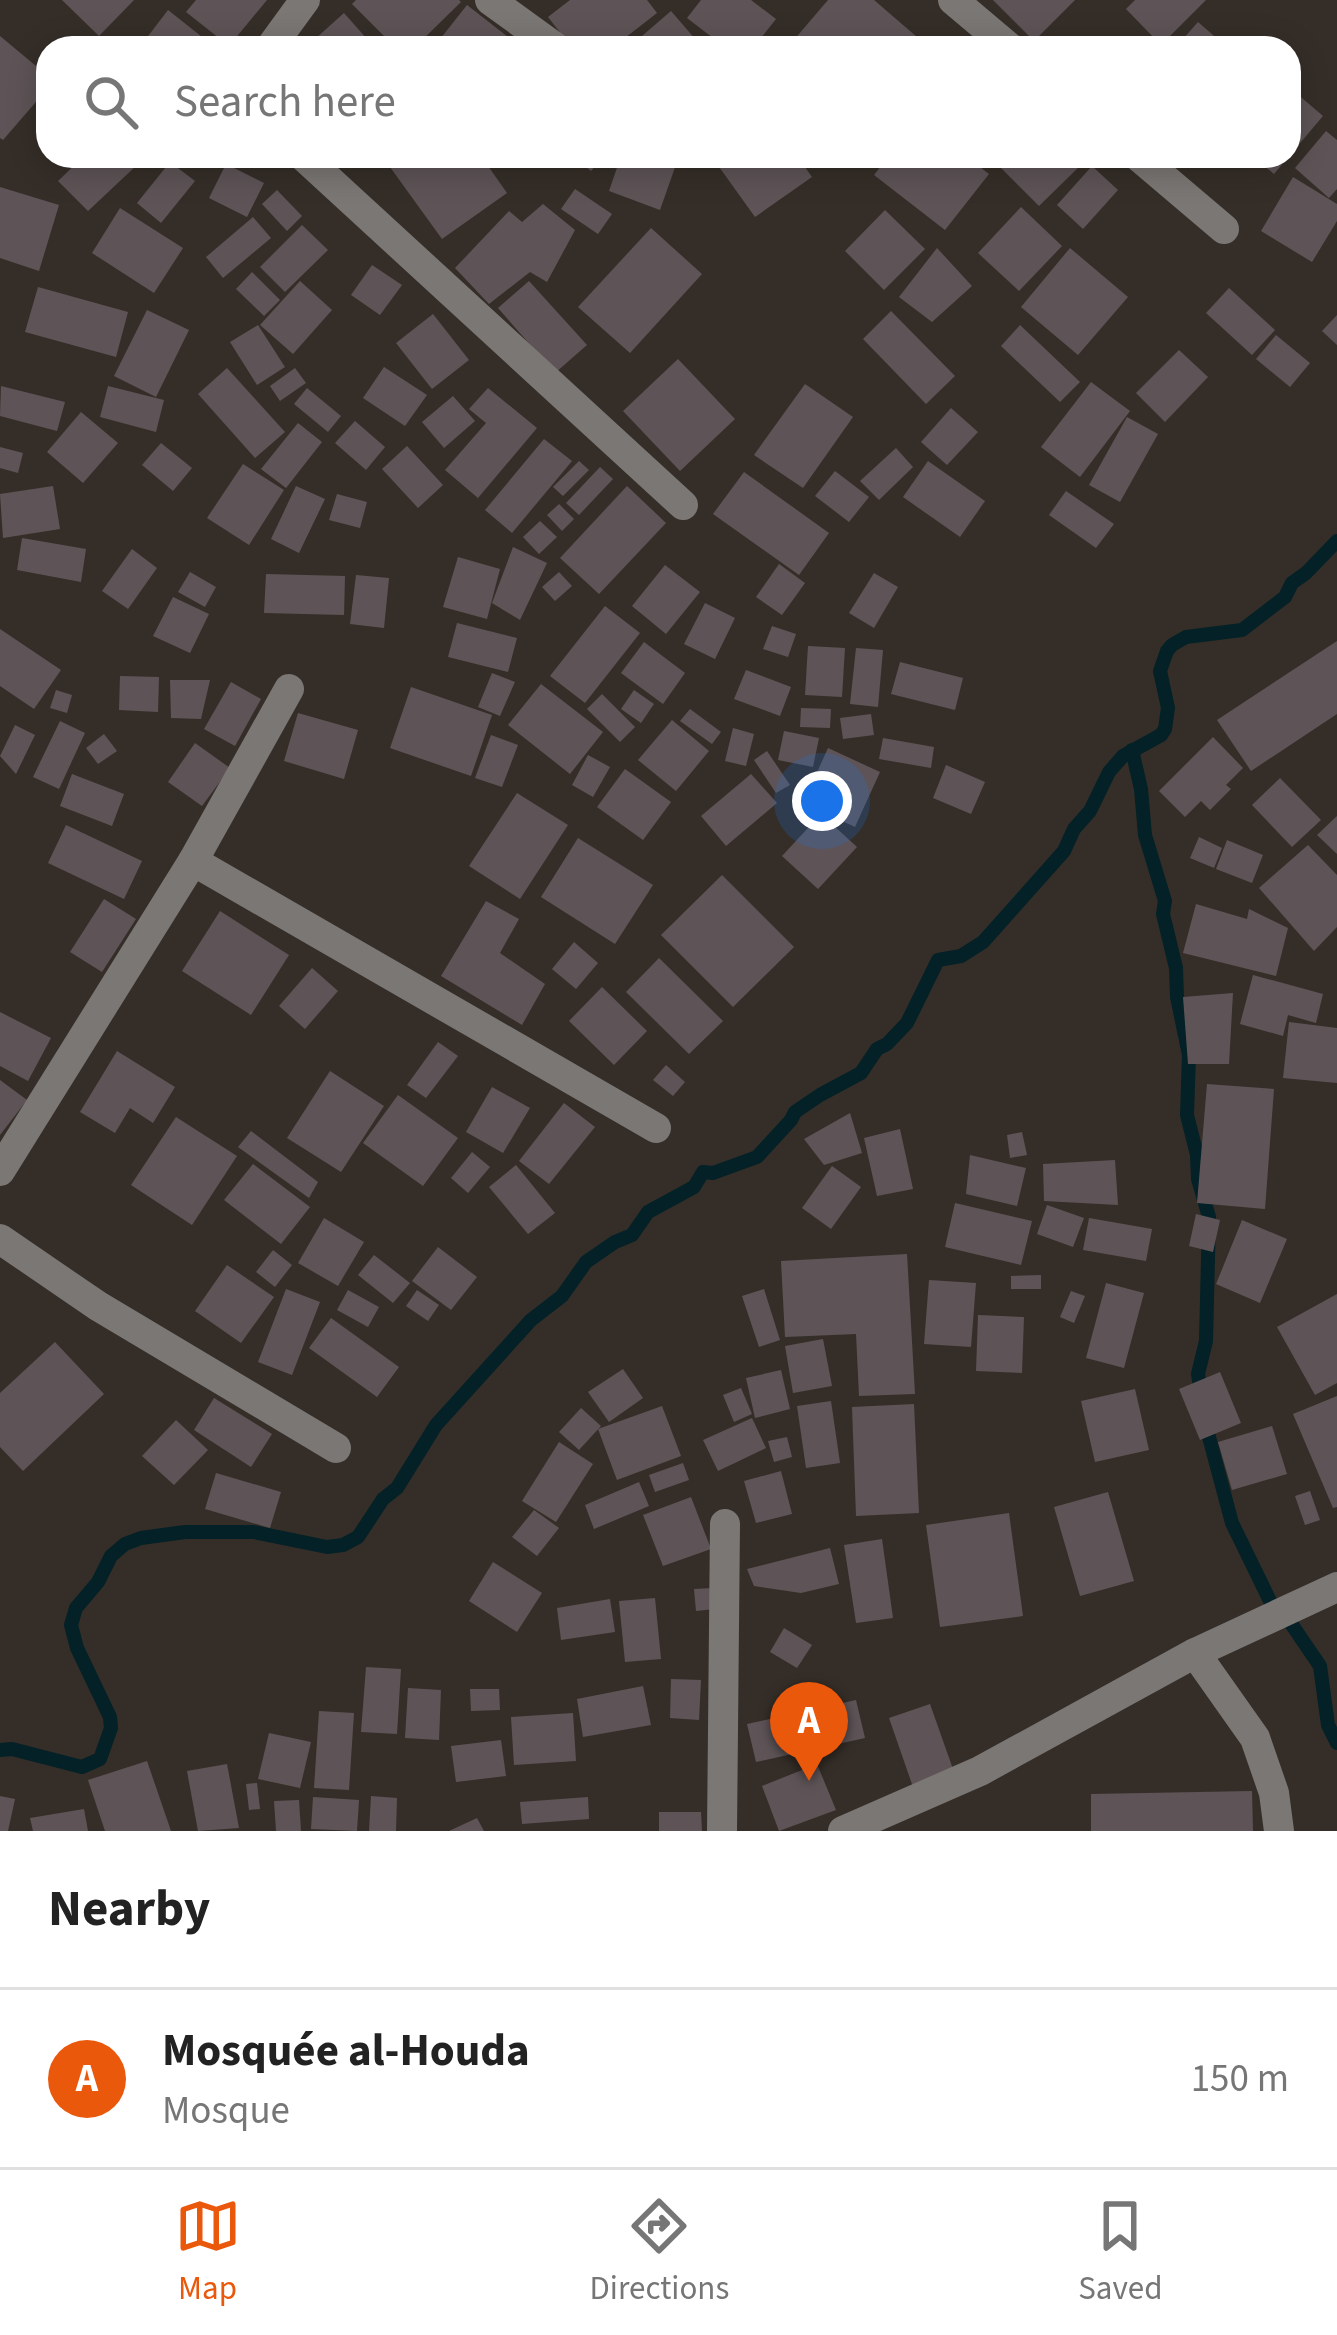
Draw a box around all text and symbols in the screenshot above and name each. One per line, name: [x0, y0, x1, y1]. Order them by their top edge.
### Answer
search box: [36, 36, 1301, 168]
icon: search: [78, 69, 144, 135]
text: Search here: [174, 70, 396, 134]
your location: [792, 771, 852, 831]
pin: A: [770, 1682, 848, 1781]
text: Nearby: [48, 1873, 210, 1945]
text: Mosquée al-Houda: [162, 2019, 530, 2083]
text: A: [76, 2051, 98, 2107]
text: 150 m: [1191, 2051, 1289, 2107]
text: Mosque: [162, 2083, 290, 2139]
tab: Map: [175, 2193, 241, 2312]
tab: Directions: [590, 2193, 729, 2312]
tab: Saved: [1078, 2193, 1162, 2312]

